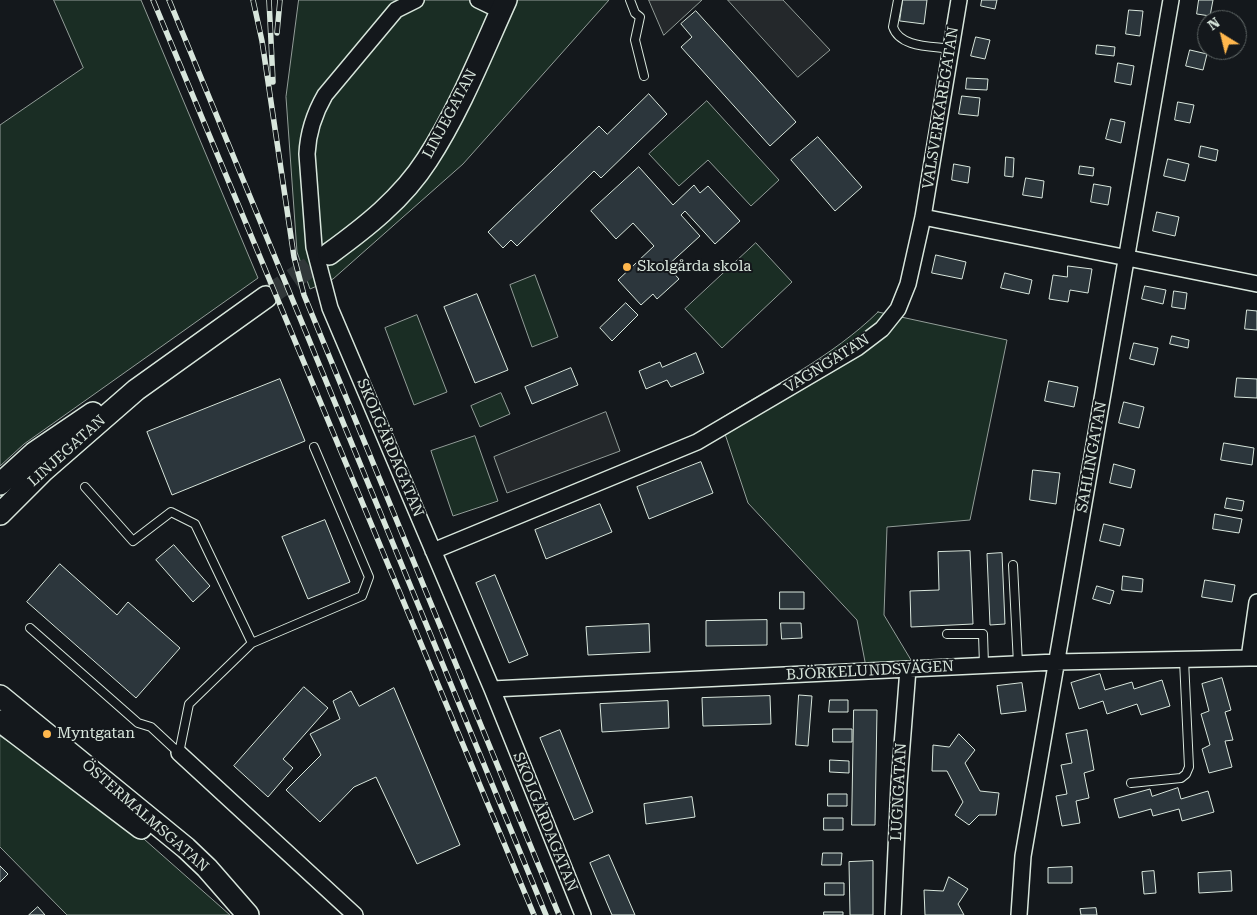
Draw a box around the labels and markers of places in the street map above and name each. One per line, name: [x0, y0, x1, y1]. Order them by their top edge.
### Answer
place label: Skolgårda skola: [637, 258, 751, 276]
marker: Skolgårda skola: [621, 261, 633, 273]
place label: Myntgatan: [57, 725, 135, 743]
marker: Myntgatan: [41, 728, 53, 740]

